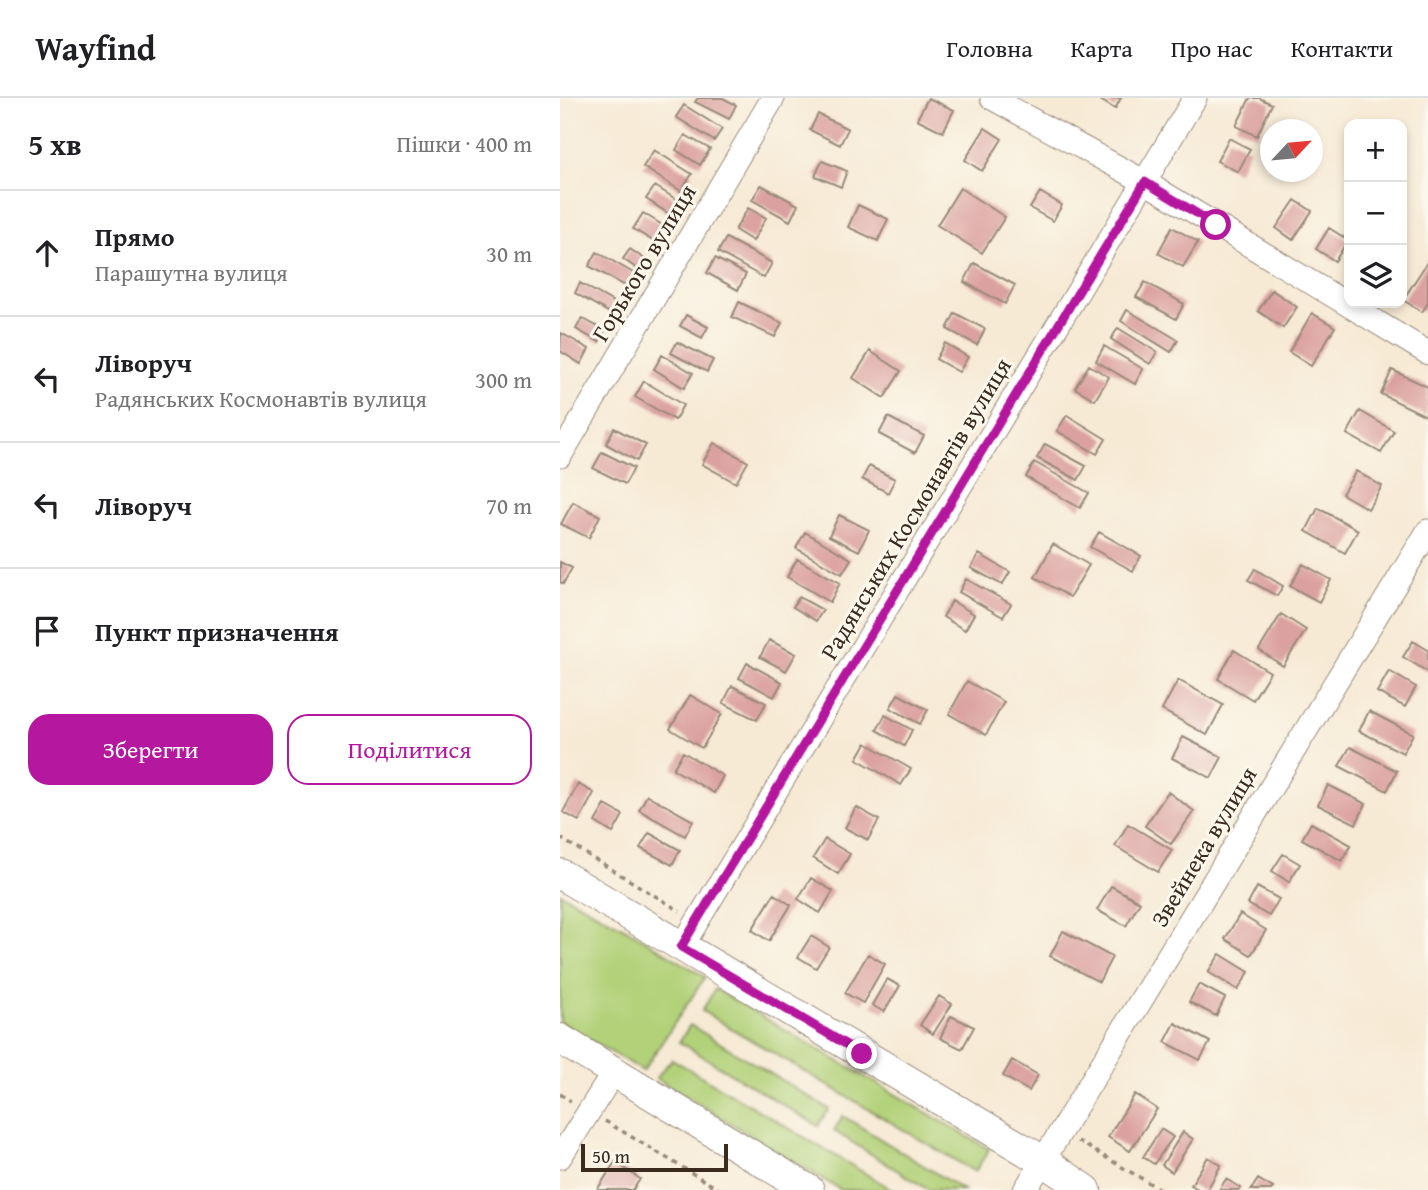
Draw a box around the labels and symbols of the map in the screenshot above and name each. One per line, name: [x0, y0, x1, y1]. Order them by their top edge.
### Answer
north arrow: [1260, 119, 1323, 182]
street label: Горького вулиця: [583, 177, 704, 348]
route start: [1200, 209, 1231, 240]
street label: Радянських Космонавтів вулиця: [811, 351, 1020, 666]
street label: Звейнека вулиця: [1142, 760, 1265, 933]
route end: [846, 1038, 877, 1069]
scale bar: [581, 1141, 728, 1173]

